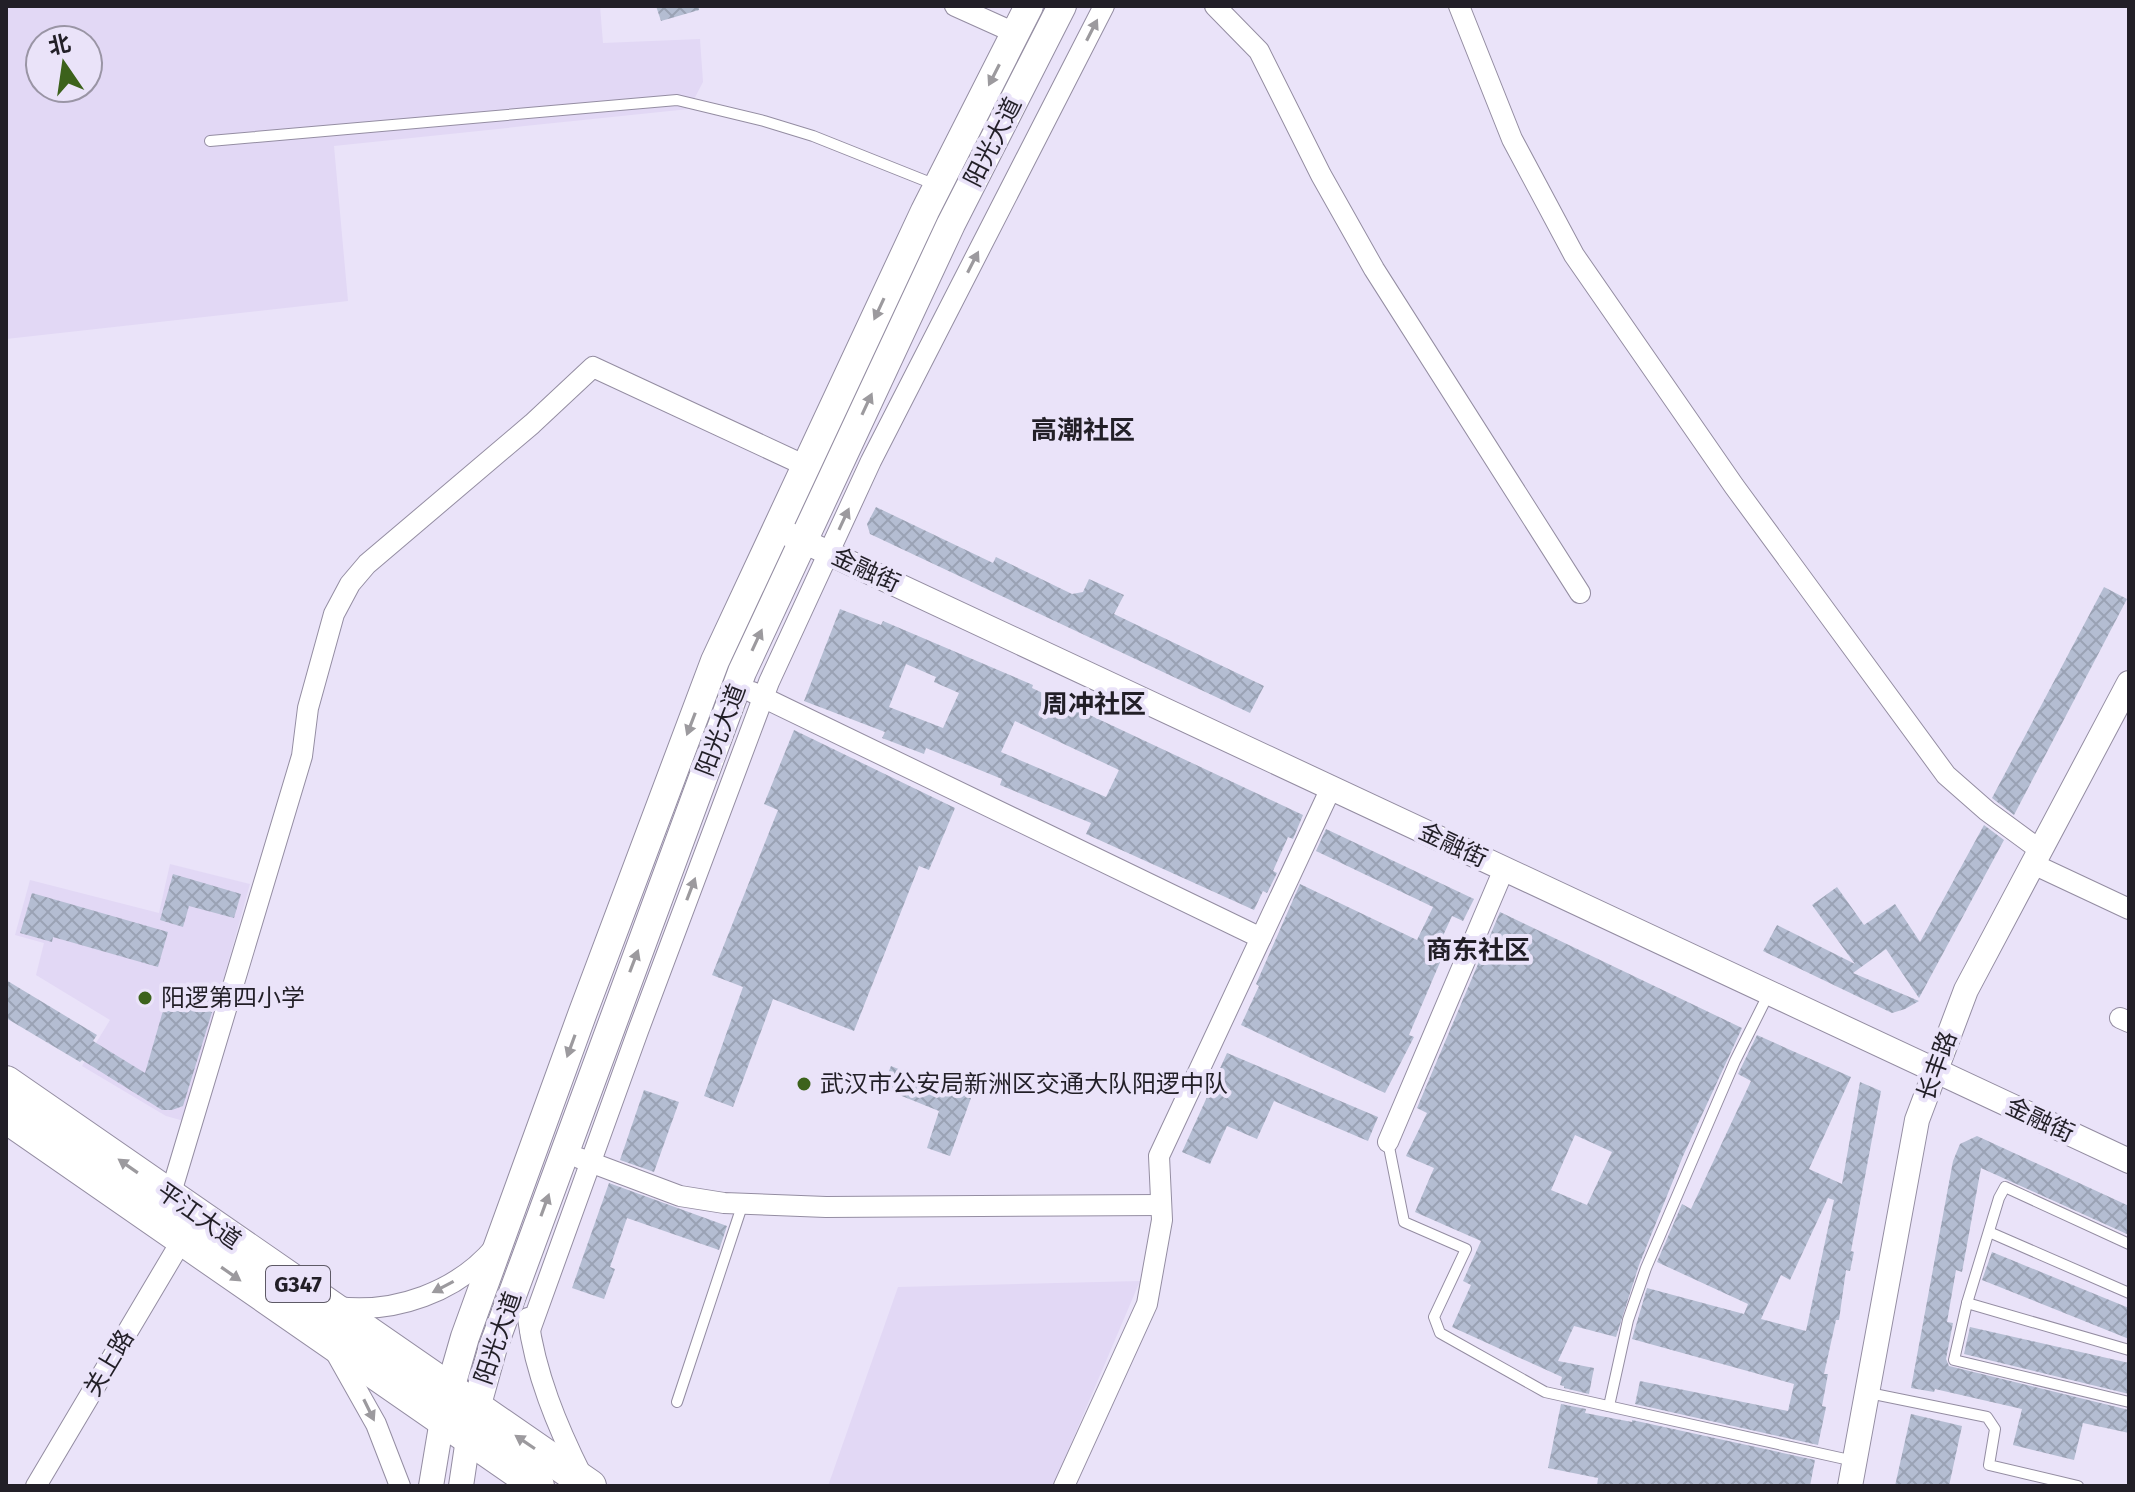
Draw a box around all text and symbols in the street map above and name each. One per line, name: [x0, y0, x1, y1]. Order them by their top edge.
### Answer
one-way arrow: [1085, 19, 1098, 42]
north arrow: [24, 24, 104, 104]
text: 北: [46, 29, 73, 61]
one-way arrow: [987, 64, 1000, 87]
street label: 阳光大道: [959, 93, 1027, 191]
one-way arrow: [966, 251, 980, 273]
one-way arrow: [872, 297, 886, 320]
one-way arrow: [860, 392, 874, 416]
district label: 高潮社区: [1031, 415, 1135, 446]
one-way arrow: [838, 508, 851, 531]
street label: 金融街: [827, 542, 905, 598]
one-way arrow: [750, 628, 764, 652]
street label: 阳光大道: [691, 680, 751, 780]
district label: 周冲社区: [1042, 689, 1146, 720]
one-way arrow: [685, 712, 697, 736]
street label: 金融街: [1414, 817, 1492, 873]
one-way arrow: [685, 877, 698, 901]
district label: 商东社区: [1426, 935, 1530, 966]
one-way arrow: [628, 949, 641, 973]
place label: 阳逻第四小学: [161, 984, 305, 1012]
marker: 阳逻第四小学: [136, 989, 154, 1007]
street label: 长丰路: [1912, 1027, 1962, 1105]
one-way arrow: [564, 1034, 577, 1058]
place label: 武汉市公安局新洲区交通大队阳逻中队: [820, 1070, 1228, 1098]
marker: 武汉市公安局新洲区交通大队阳逻中队: [795, 1075, 813, 1093]
street label: 金融街: [2001, 1092, 2079, 1148]
one-way arrow: [117, 1159, 138, 1174]
street label: 平江大道: [152, 1177, 246, 1255]
one-way arrow: [539, 1193, 552, 1217]
one-way arrow: [220, 1266, 241, 1281]
road number: G347: [266, 1266, 330, 1302]
one-way arrow: [432, 1280, 454, 1294]
street label: 阳光大道: [469, 1288, 527, 1388]
street label: 关上路: [78, 1325, 140, 1401]
one-way arrow: [362, 1399, 376, 1422]
one-way arrow: [515, 1435, 536, 1450]

